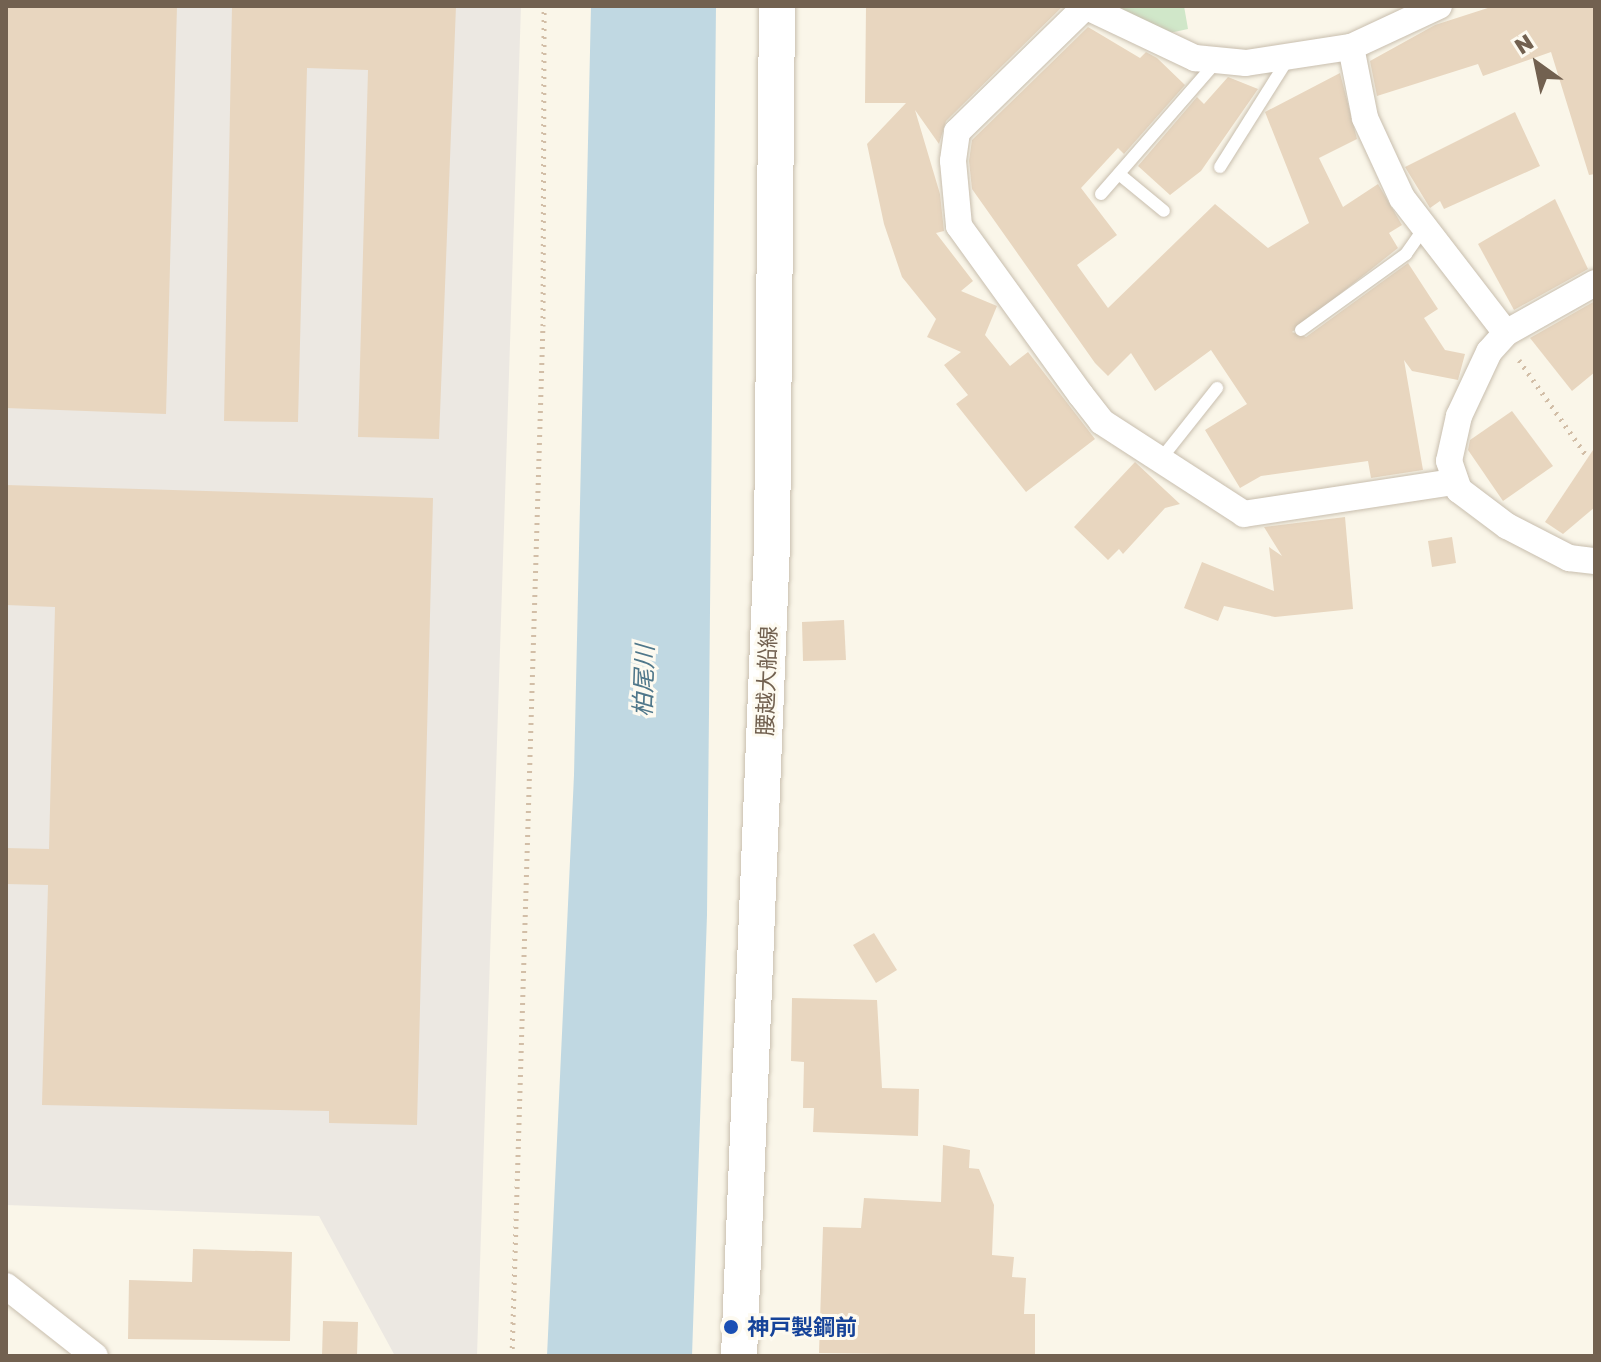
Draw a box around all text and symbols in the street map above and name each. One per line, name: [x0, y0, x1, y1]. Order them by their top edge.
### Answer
north arrow: [1497, 24, 1577, 104]
text: N: [1509, 28, 1538, 59]
street label: 腰越大船線: [751, 626, 781, 736]
water label: 柏尾川: [627, 645, 659, 717]
place label: 神戸製鋼前: [747, 1314, 857, 1340]
marker: 神戸製鋼前: [722, 1318, 740, 1336]

